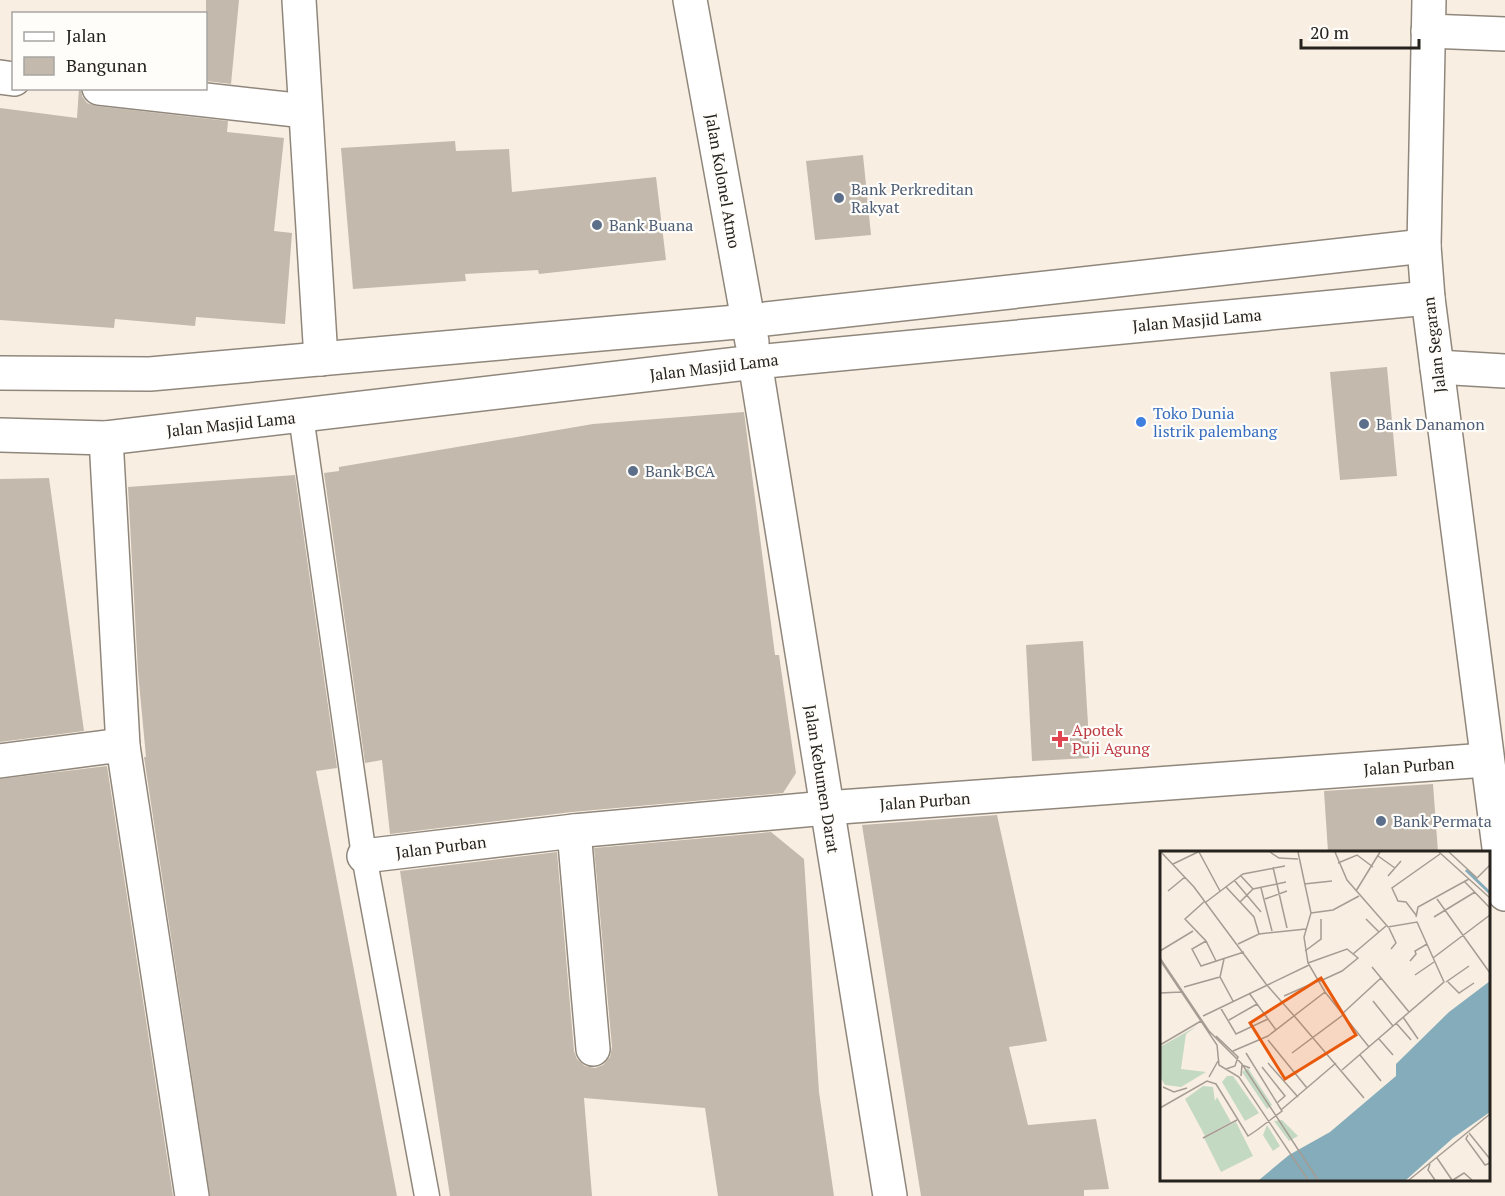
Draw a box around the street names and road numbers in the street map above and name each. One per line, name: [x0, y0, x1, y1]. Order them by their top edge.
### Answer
street label: Jalan Kolonel Atmo: [700, 112, 746, 250]
street label: Jalan Segaran: [1417, 295, 1451, 394]
street label: Jalan Masjid Lama: [1131, 303, 1263, 337]
street label: Jalan Masjid Lama: [648, 348, 780, 386]
street label: Jalan Masjid Lama: [165, 406, 297, 442]
street label: Jalan Kebumen Darat: [799, 703, 845, 855]
street label: Jalan Purban: [1363, 752, 1456, 780]
street label: Jalan Purban: [879, 787, 972, 815]
street label: Jalan Purban: [395, 830, 488, 863]

